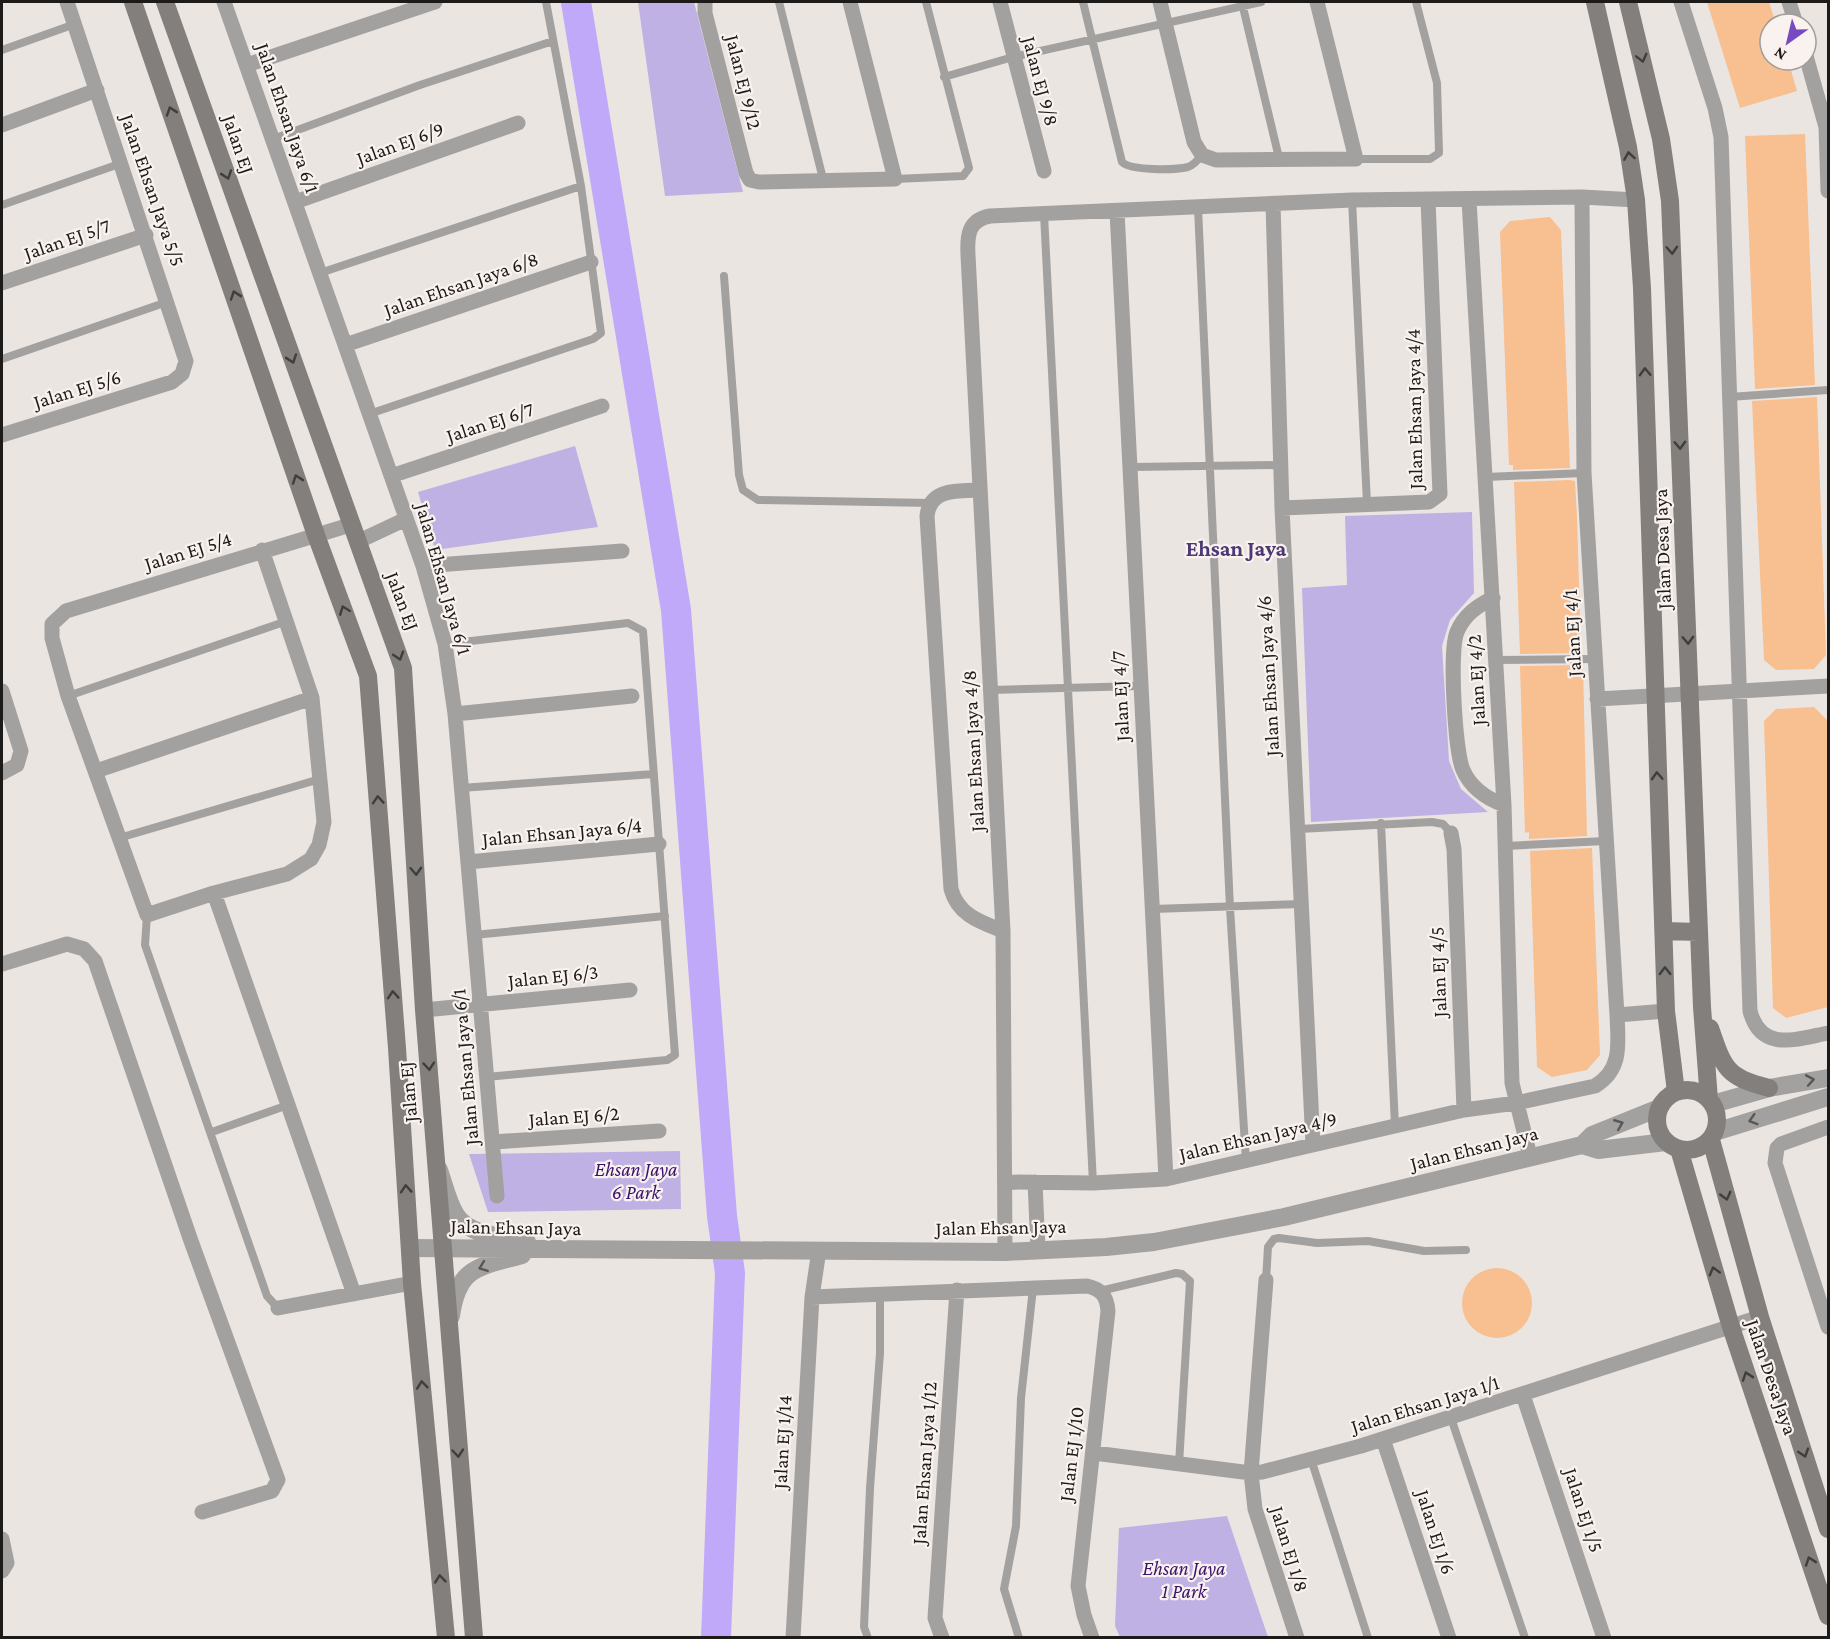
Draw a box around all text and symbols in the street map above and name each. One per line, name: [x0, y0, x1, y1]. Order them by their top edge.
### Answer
north arrow: [1758, 12, 1818, 72]
street label: Jalan EJ 9/12: [720, 30, 766, 132]
street label: Jalan EJ 9/8: [1017, 32, 1064, 128]
street label: Jalan Ehsan Jaya 6/1: [250, 38, 324, 196]
text: N: [1771, 44, 1789, 64]
one-way arrow: [1634, 53, 1647, 63]
one-way arrow: [165, 106, 178, 116]
street label: Jalan Ehsan Jaya 5/5: [115, 109, 189, 269]
street label: Jalan EJ: [217, 110, 259, 177]
street label: Jalan EJ 6/9: [351, 117, 447, 171]
one-way arrow: [1623, 152, 1636, 162]
one-way arrow: [219, 170, 232, 180]
street label: Jalan EJ 5/7: [19, 214, 113, 266]
one-way arrow: [1665, 246, 1678, 255]
street label: Jalan Ehsan Jaya 6/8: [379, 247, 541, 322]
one-way arrow: [230, 290, 243, 301]
street label: Jalan Ehsan Jaya 4/4: [1402, 329, 1427, 491]
one-way arrow: [284, 353, 297, 364]
street label: Jalan EJ 5/6: [29, 365, 124, 414]
one-way arrow: [1639, 367, 1651, 376]
street label: Jalan EJ 6/7: [442, 398, 537, 448]
one-way arrow: [1674, 441, 1687, 450]
one-way arrow: [292, 475, 305, 485]
street label: Jalan Desa Jaya: [1649, 488, 1676, 612]
street label: Jalan Ehsan Jaya 6/1: [410, 498, 476, 658]
street label: Jalan EJ 5/4: [140, 527, 234, 576]
district label: Ehsan Jaya: [1186, 536, 1287, 561]
street label: Jalan EJ: [380, 567, 424, 634]
street label: Jalan EJ 4/1: [1559, 589, 1586, 679]
street label: Jalan Ehsan Jaya 4/6: [1253, 595, 1284, 759]
one-way arrow: [339, 605, 351, 616]
street label: Jalan EJ 4/2: [1463, 634, 1490, 728]
one-way arrow: [1681, 636, 1694, 645]
one-way arrow: [392, 650, 404, 661]
street label: Jalan EJ 4/7: [1107, 650, 1134, 744]
street label: Jalan Ehsan Jaya 4/8: [958, 669, 989, 834]
one-way arrow: [1651, 772, 1664, 781]
one-way arrow: [372, 796, 385, 805]
street label: Jalan Ehsan Jaya 6/4: [479, 814, 643, 851]
one-way arrow: [409, 867, 422, 876]
street label: Jalan EJ 4/5: [1425, 926, 1452, 1020]
street label: Jalan EJ 6/3: [505, 960, 599, 993]
one-way arrow: [1659, 967, 1671, 976]
street label: Jalan Ehsan Jaya 6/1: [447, 988, 484, 1148]
one-way arrow: [387, 990, 400, 999]
street label: Jalan EJ: [394, 1061, 423, 1125]
one-way arrow: [422, 1061, 435, 1070]
one-way arrow: [1805, 1075, 1815, 1087]
street label: Jalan EJ 6/2: [526, 1102, 620, 1131]
street label: Jalan Ehsan Jaya 4/9: [1175, 1107, 1339, 1166]
one-way arrow: [1748, 1113, 1759, 1126]
one-way arrow: [1613, 1119, 1624, 1132]
street label: Jalan Ehsan Jaya: [1406, 1122, 1540, 1176]
park label: Ehsan Jaya 6 Park: [594, 1158, 678, 1203]
one-way arrow: [400, 1185, 413, 1194]
one-way arrow: [1719, 1190, 1731, 1201]
street label: Jalan Ehsan Jaya: [448, 1215, 582, 1240]
street label: Jalan Ehsan Jaya: [933, 1215, 1067, 1240]
one-way arrow: [478, 1260, 488, 1273]
one-way arrow: [1709, 1266, 1721, 1277]
street label: Jalan Desa Jaya: [1740, 1315, 1802, 1438]
street label: Jalan Ehsan Jaya 1/1: [1346, 1371, 1502, 1439]
one-way arrow: [1742, 1371, 1755, 1382]
one-way arrow: [416, 1381, 429, 1390]
street label: Jalan Ehsan Jaya 1/12: [907, 1381, 942, 1547]
street label: Jalan EJ 1/14: [768, 1394, 796, 1492]
street label: Jalan EJ 1/10: [1054, 1405, 1089, 1505]
one-way arrow: [1796, 1447, 1809, 1457]
one-way arrow: [451, 1448, 464, 1457]
street label: Jalan EJ 1/5: [1558, 1463, 1608, 1555]
street label: Jalan EJ 1/6: [1410, 1485, 1460, 1577]
street label: Jalan EJ 1/8: [1265, 1502, 1313, 1595]
one-way arrow: [1804, 1556, 1817, 1567]
park label: Ehsan Jaya 1 Park: [1142, 1557, 1226, 1602]
one-way arrow: [435, 1575, 447, 1584]

